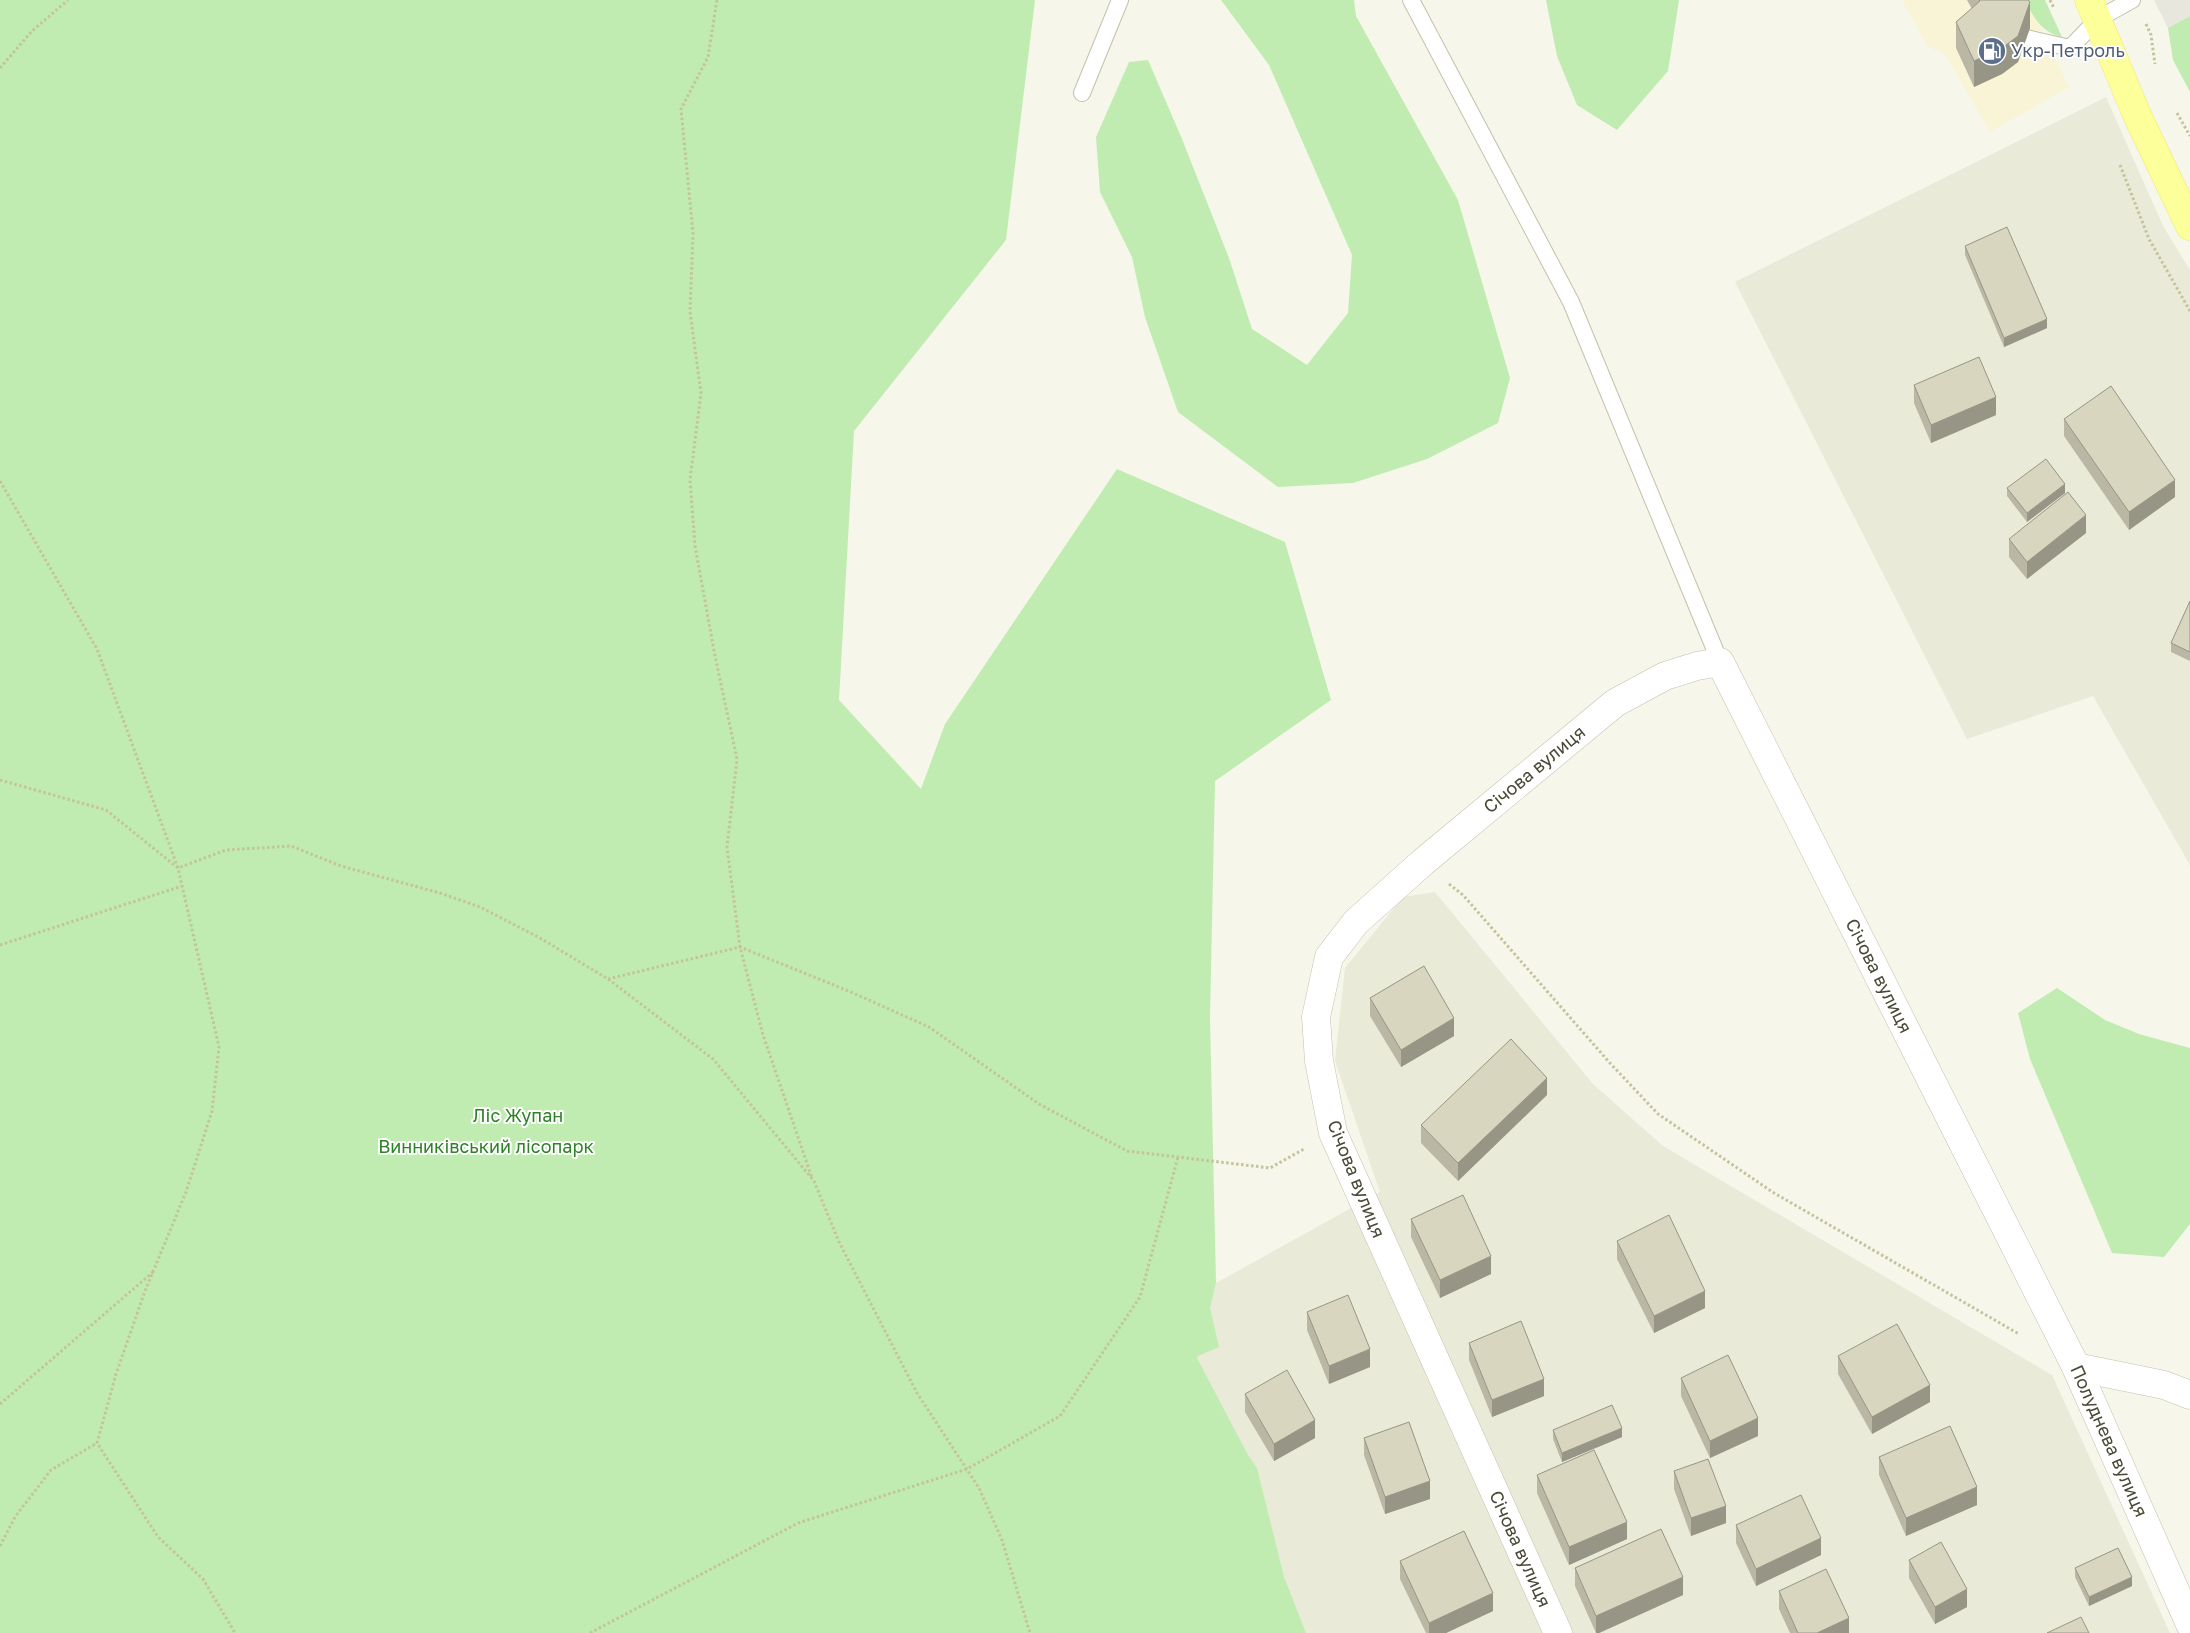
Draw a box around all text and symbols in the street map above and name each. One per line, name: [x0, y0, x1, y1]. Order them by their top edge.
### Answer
fuel station icon: Укр-Петроль: [1977, 36, 2007, 66]
place label: Укр-Петроль: [2011, 39, 2125, 61]
street label: Січова вулиця: [1479, 720, 1589, 817]
street label: Січова вулиця: [1841, 915, 1918, 1036]
park label: Ліс Жупан: [473, 1104, 563, 1126]
street label: Січова вулиця: [1323, 1116, 1391, 1241]
park label: Винниківський лісопарк: [378, 1135, 594, 1157]
street label: Полуднева вулиця: [2066, 1361, 2153, 1520]
street label: Січова вулиця: [1485, 1487, 1556, 1610]

